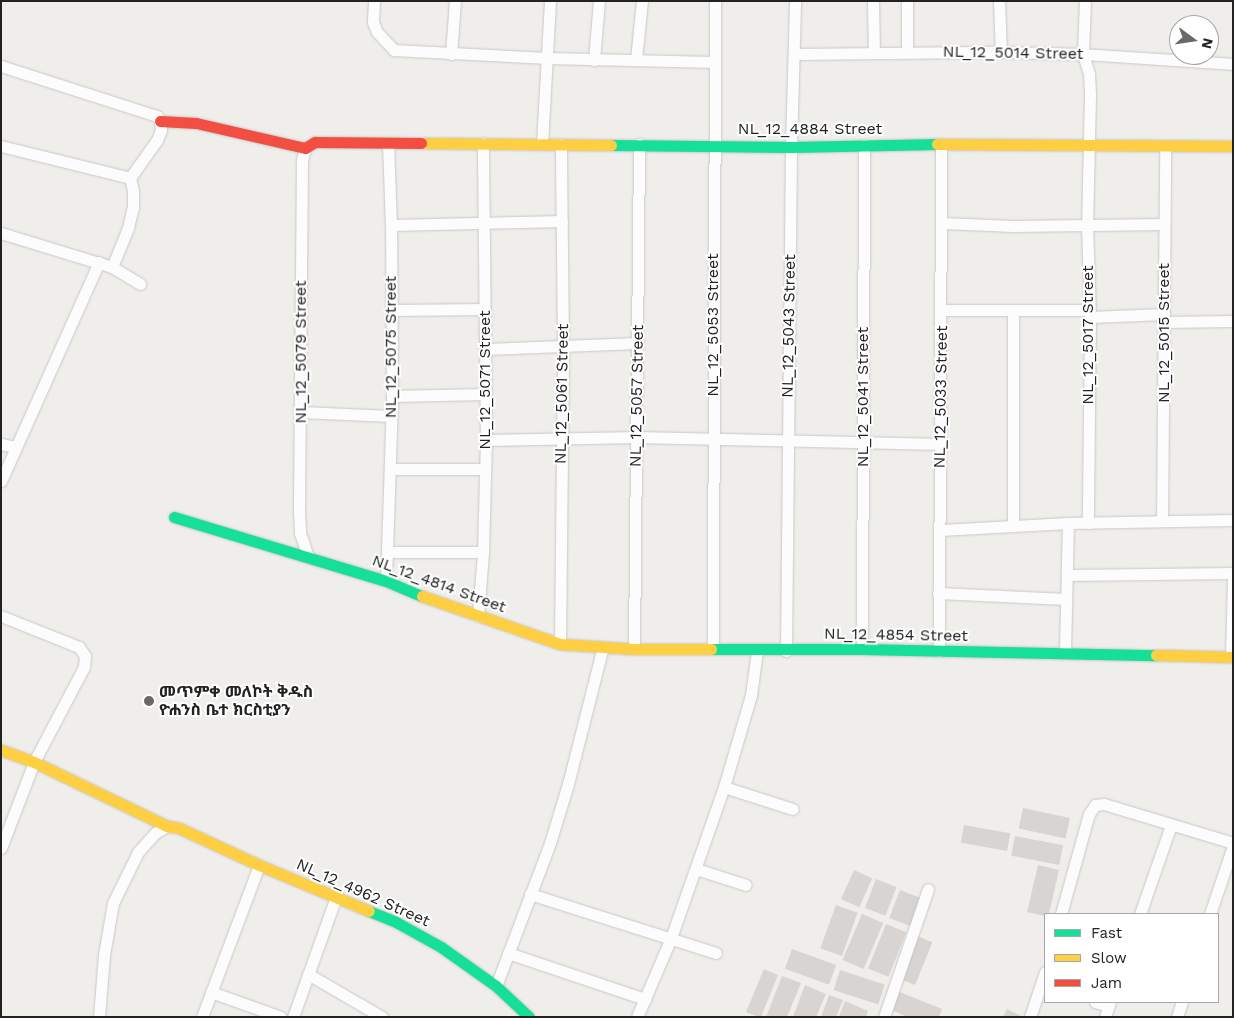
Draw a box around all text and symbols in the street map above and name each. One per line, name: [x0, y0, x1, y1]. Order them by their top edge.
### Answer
north arrow: [1169, 15, 1219, 65]
text: N: [1199, 36, 1217, 50]
street label: NL_12_5014 Street: [943, 42, 1083, 64]
street label: NL_12_4884 Street: [738, 119, 882, 139]
street label: NL_12_5053 Street: [703, 253, 723, 397]
street label: NL_12_5043 Street: [778, 254, 800, 398]
street label: NL_12_5015 Street: [1154, 263, 1174, 403]
street label: NL_12_5017 Street: [1078, 265, 1098, 405]
street label: NL_12_5075 Street: [381, 276, 401, 418]
street label: NL_12_5079 Street: [291, 280, 311, 424]
street label: NL_12_5071 Street: [475, 310, 495, 450]
street label: NL_12_5061 Street: [551, 324, 573, 464]
street label: NL_12_5057 Street: [626, 324, 648, 468]
street label: NL_12_5033 Street: [930, 325, 952, 469]
street label: NL_12_5041 Street: [853, 327, 873, 467]
street label: NL_12_4814 Street: [369, 551, 509, 617]
street label: NL_12_4854 Street: [824, 624, 968, 646]
place label: መጥምቀ መለኮት ቅዱስ ዮሐንስ ቤተ ክርስቲያን: [159, 682, 313, 720]
marker: መጥምቀ መለኮት ቅዱስ ዮሐንስ ቤተ ክርስቲያን: [143, 695, 155, 707]
street label: NL_12_4962 Street: [293, 855, 433, 931]
legend: [1044, 913, 1219, 1003]
text: Fast: [1091, 924, 1122, 942]
text: Slow: [1091, 949, 1127, 967]
text: Jam: [1091, 974, 1122, 992]

